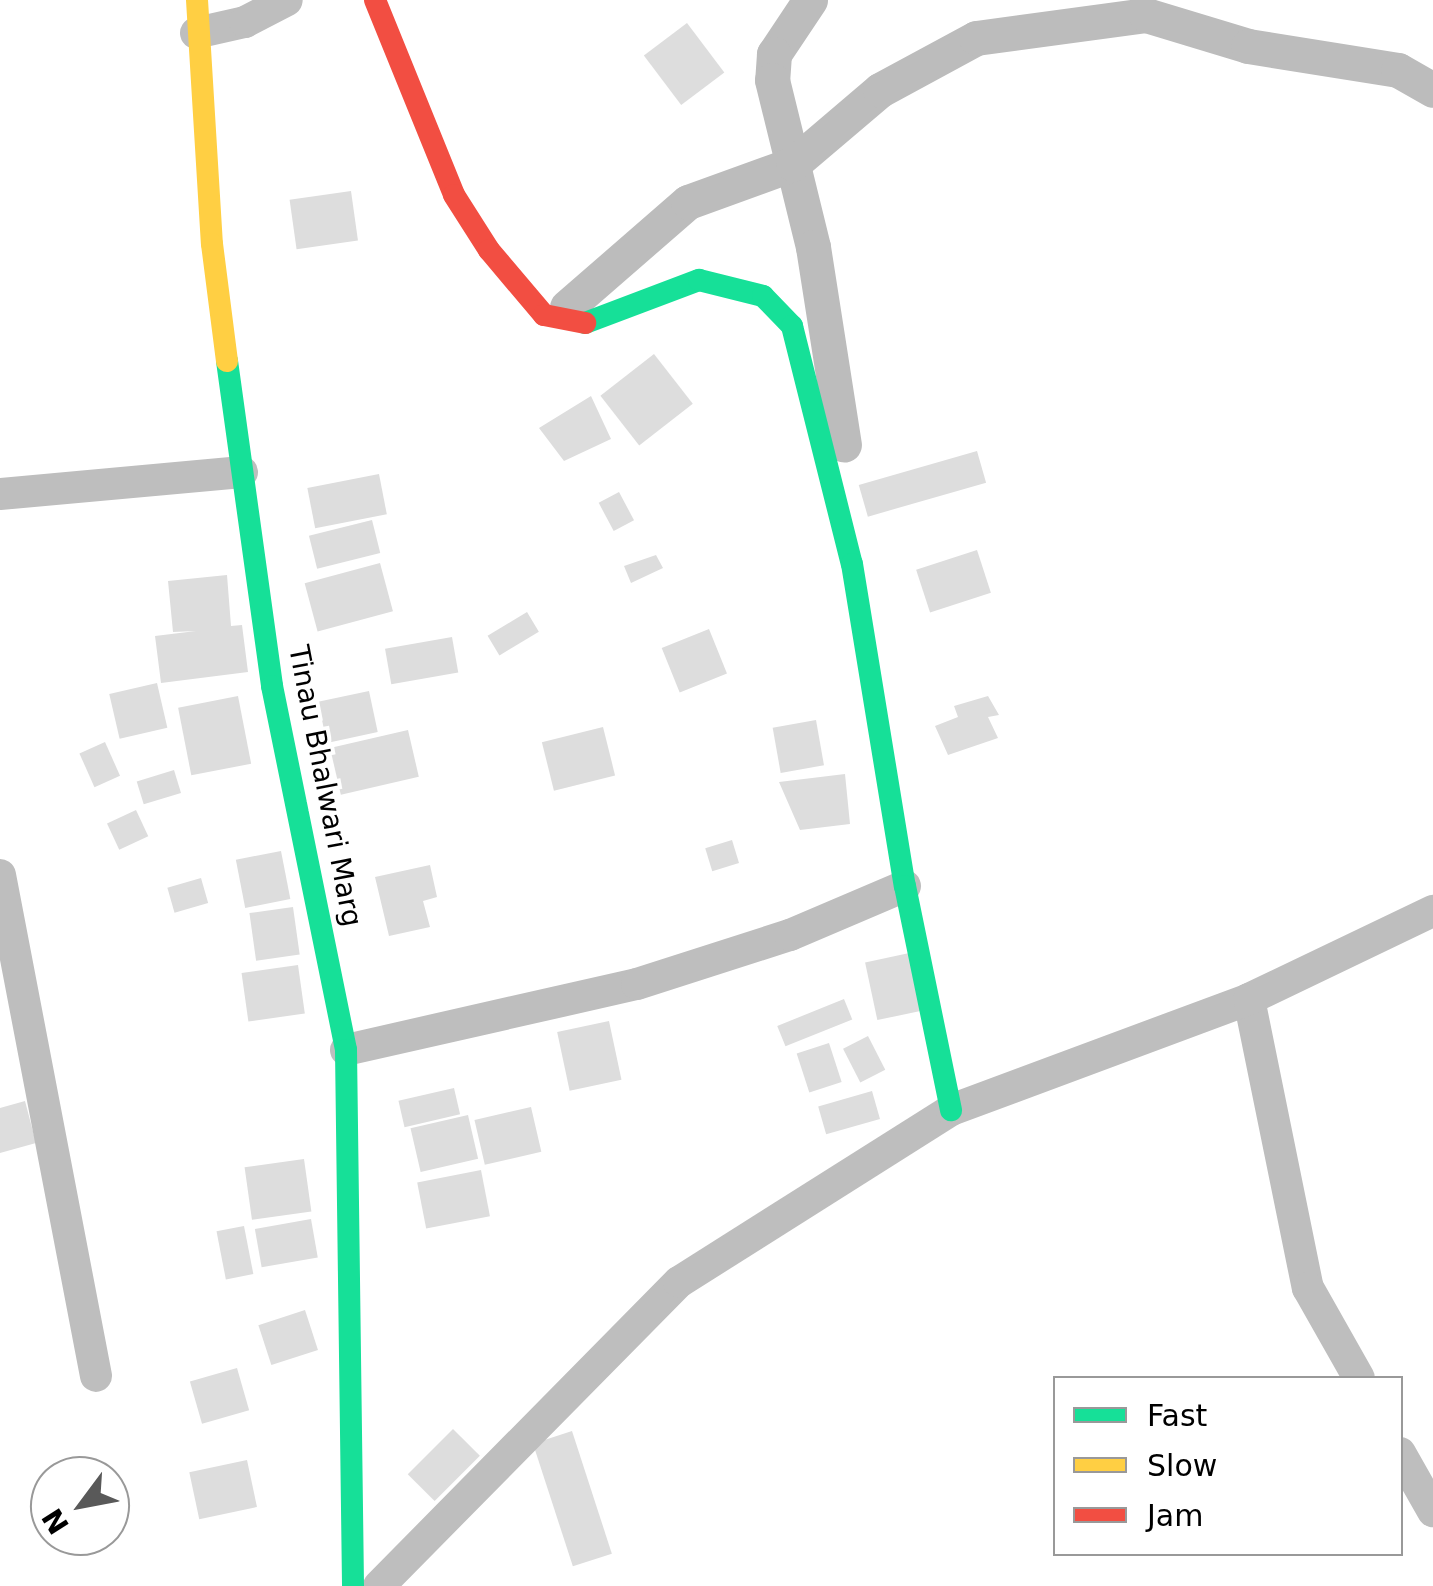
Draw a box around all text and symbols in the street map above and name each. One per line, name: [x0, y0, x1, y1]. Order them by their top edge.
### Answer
street label: Tinau Bhalwari Marg: [281, 643, 369, 929]
legend: [1053, 1376, 1403, 1556]
text: Fast: [1147, 1398, 1207, 1433]
text: Slow: [1147, 1448, 1217, 1483]
north arrow: [30, 1456, 130, 1556]
text: Jam: [1147, 1498, 1203, 1533]
text: N: [36, 1502, 76, 1540]

